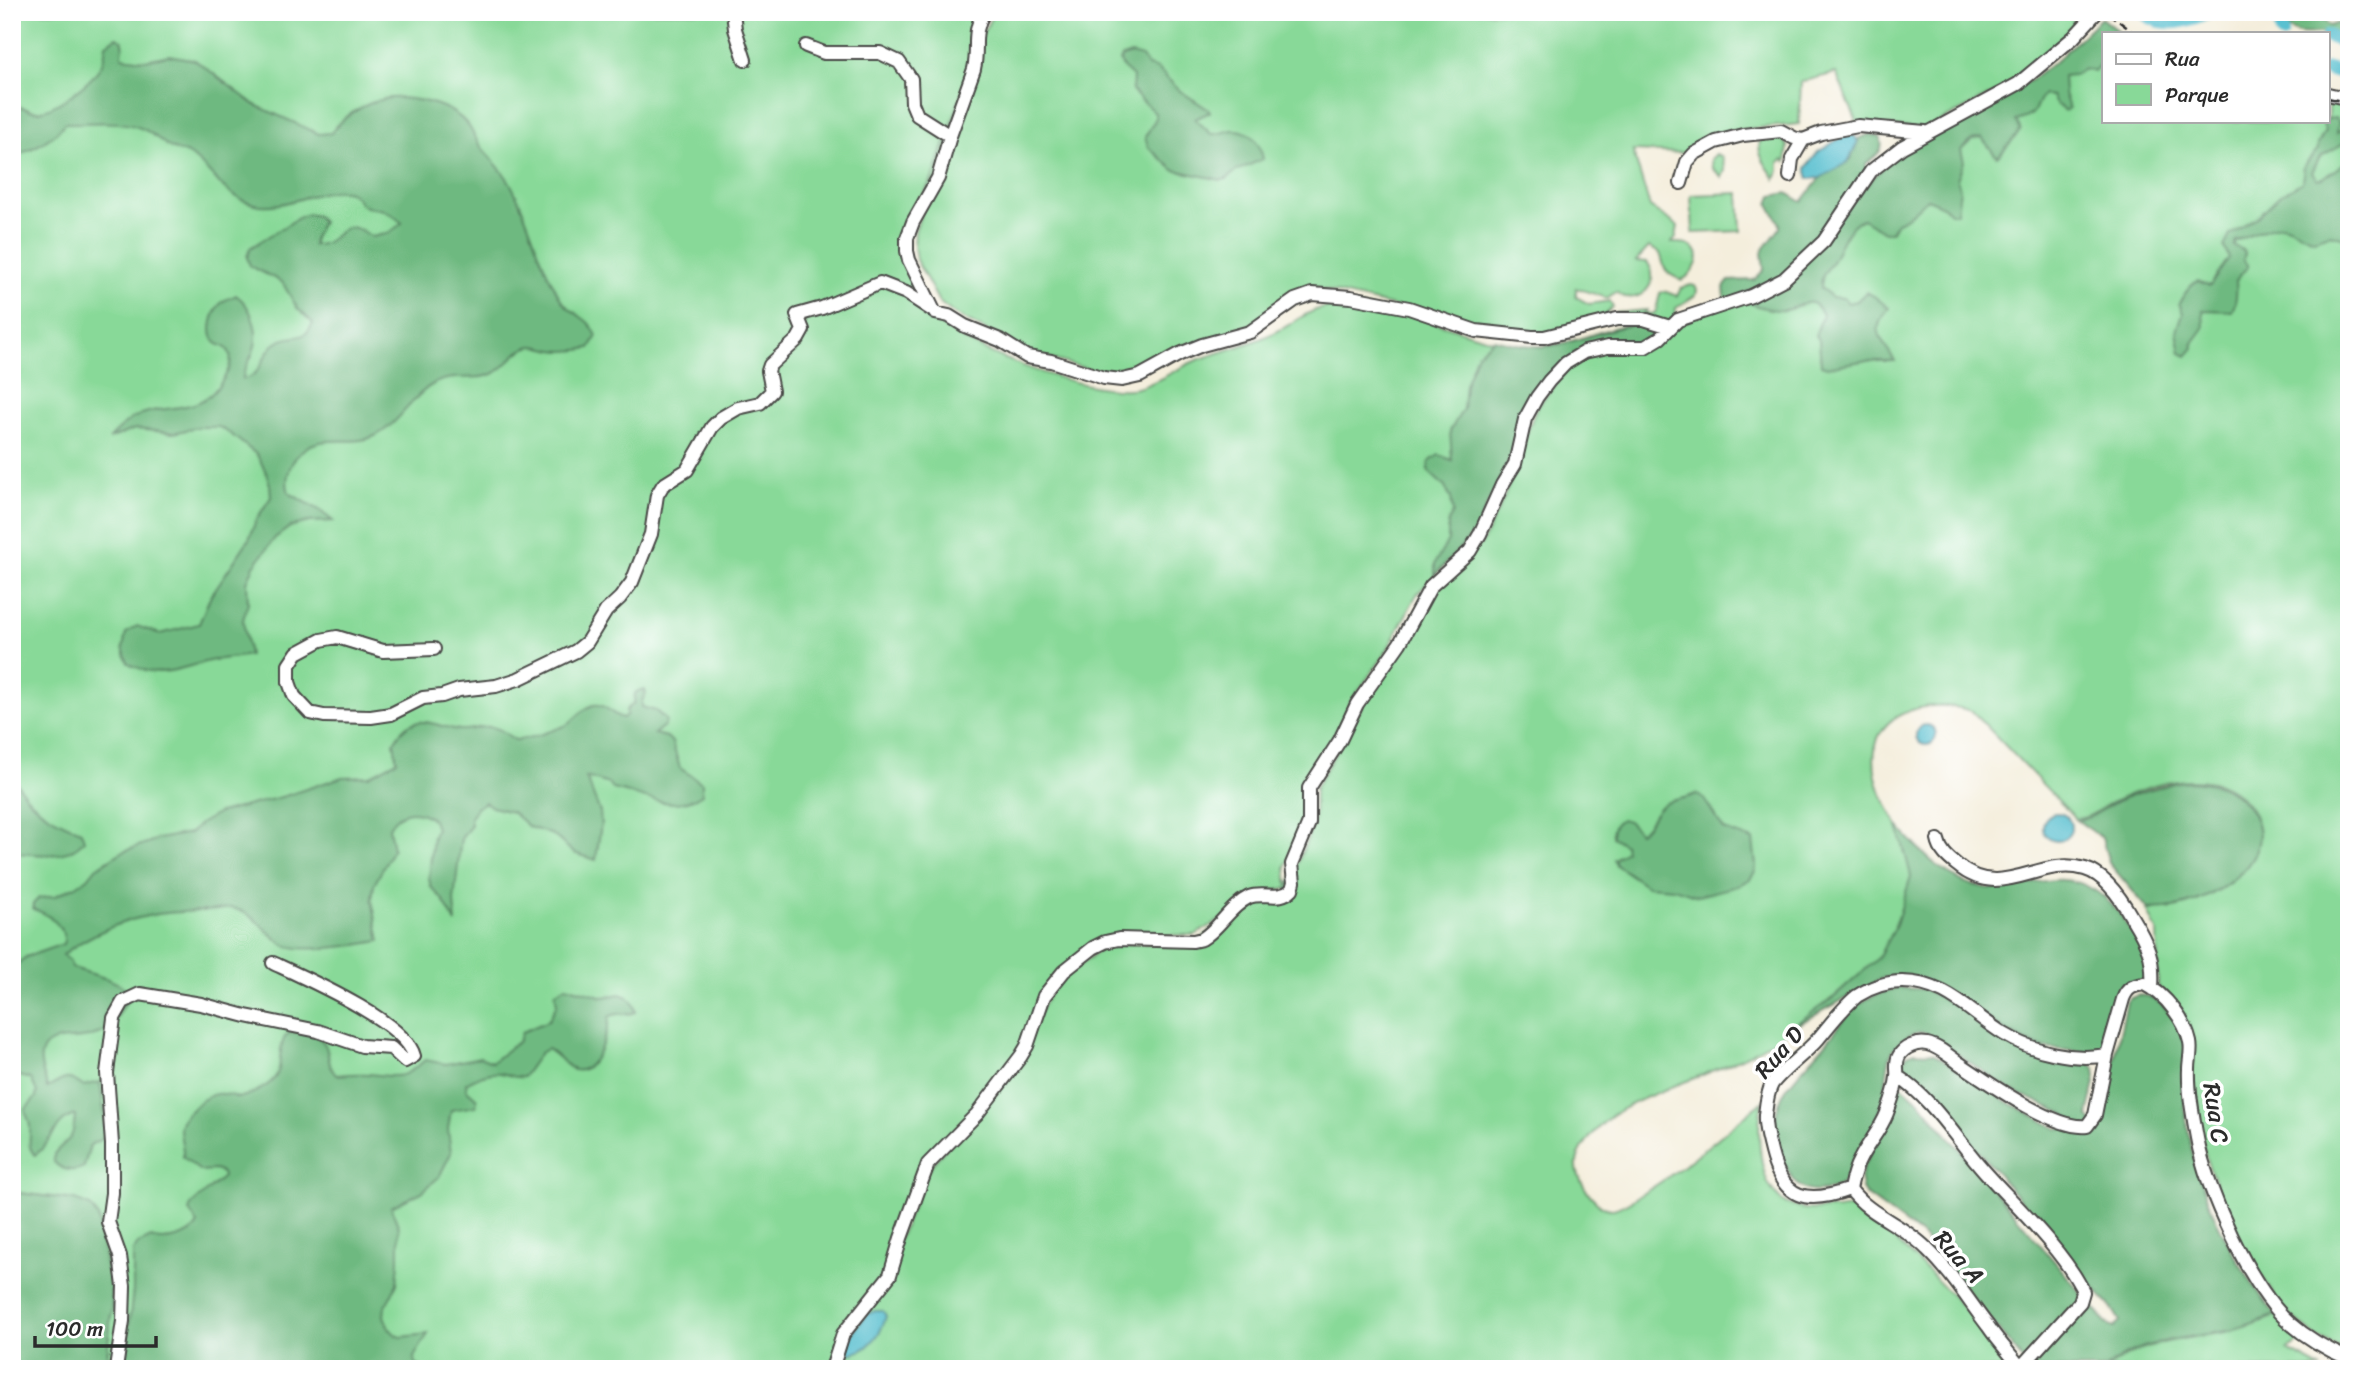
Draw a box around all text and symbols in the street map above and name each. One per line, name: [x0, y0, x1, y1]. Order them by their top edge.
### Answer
legend: [2102, 32, 2330, 122]
text: Rua: [2165, 40, 2200, 78]
text: Parque: [2165, 76, 2229, 114]
street label: Rua D: [1743, 1015, 1815, 1088]
street label: Rua C: [2191, 1080, 2241, 1146]
street label: Rua A: [1923, 1220, 1995, 1294]
scale bar: [35, 1304, 156, 1348]
text: 100 m: [46, 1310, 103, 1348]

